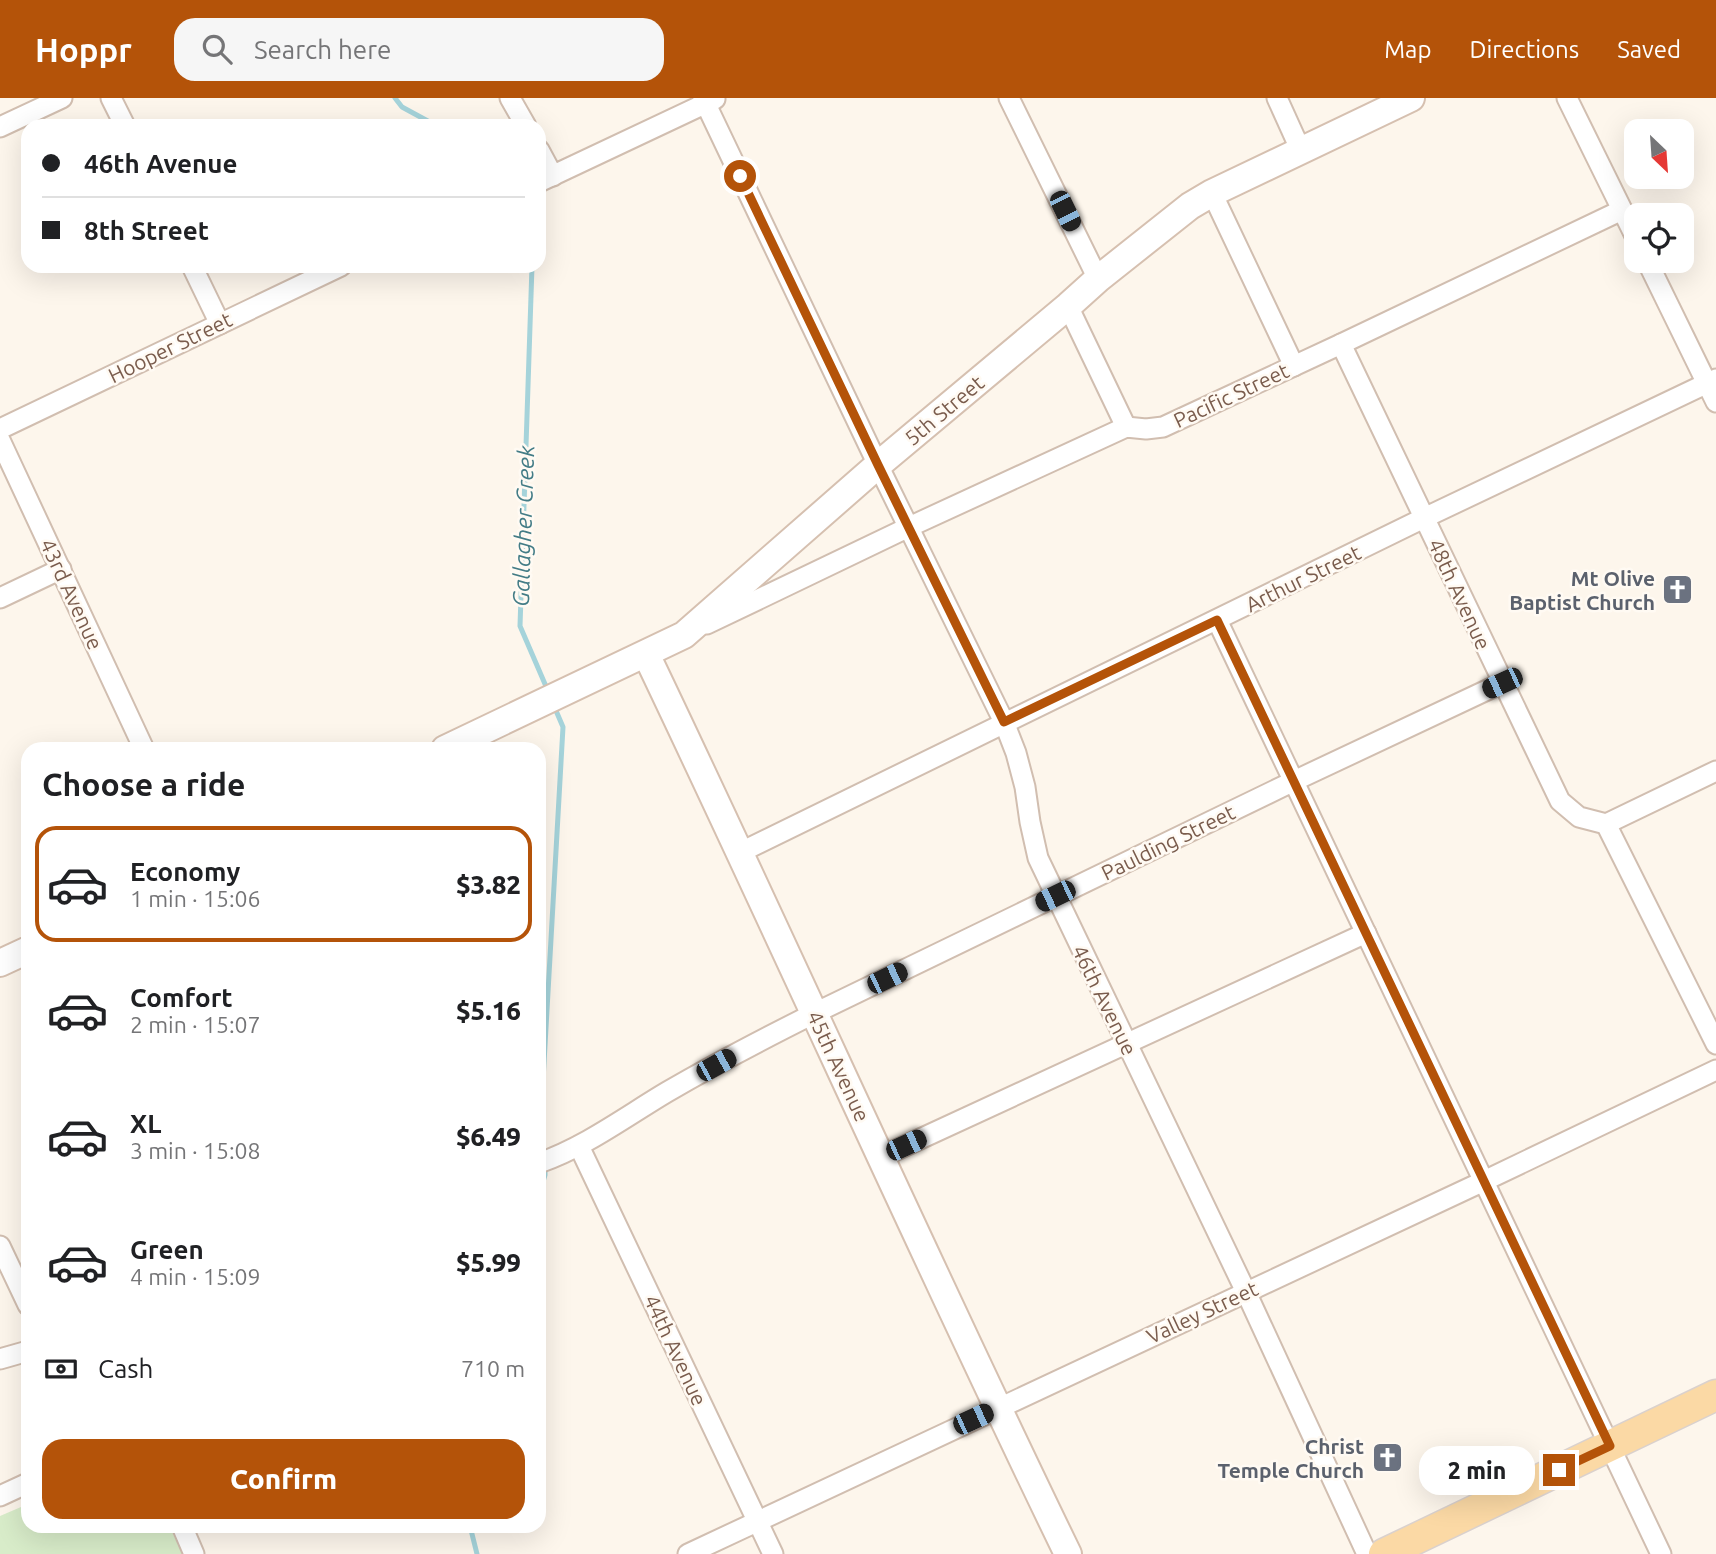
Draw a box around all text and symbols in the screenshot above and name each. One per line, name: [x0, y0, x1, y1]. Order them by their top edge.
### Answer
search box: [174, 18, 664, 81]
icon: search: [198, 30, 236, 68]
text: Hoppr: [35, 31, 132, 68]
text: Search here: [254, 35, 391, 64]
text: Map: [1384, 36, 1431, 63]
text: Directions: [1469, 36, 1579, 63]
text: Saved: [1617, 36, 1681, 63]
north arrow: [1624, 119, 1694, 189]
map controls: [1624, 119, 1694, 273]
text: 46th Avenue: [84, 149, 237, 178]
route start: [724, 160, 756, 192]
car: [1047, 188, 1084, 234]
button: locate: [1624, 203, 1694, 273]
text: 8th Street: [84, 216, 209, 245]
street label: Hooper Street: [104, 307, 236, 387]
street label: Pacific Street: [1170, 358, 1292, 432]
street label: 5th Street: [900, 370, 988, 450]
water label: Gallagher Creek: [508, 445, 538, 607]
street label: 43rd Avenue: [36, 535, 108, 653]
street label: 48th Avenue: [1424, 535, 1496, 653]
street label: Arthur Street: [1241, 540, 1365, 616]
place label: Mt Olive Baptist Church: [1509, 566, 1655, 614]
church icon: Mt Olive Baptist Church: [1661, 573, 1695, 607]
car: [1479, 665, 1526, 701]
text: Choose a ride: [42, 766, 245, 802]
street label: Paulding Street: [1097, 799, 1239, 885]
icon: car: [46, 853, 109, 916]
text: Economy: [130, 857, 240, 886]
text: $3.82: [456, 870, 521, 899]
car: [1032, 877, 1079, 915]
text: 1 min · 15:06: [130, 886, 261, 911]
street label: 46th Avenue: [1068, 941, 1142, 1059]
car: [864, 959, 911, 997]
icon: car: [46, 979, 109, 1042]
text: Comfort: [130, 983, 233, 1012]
text: $5.16: [456, 996, 521, 1025]
street label: 45th Avenue: [803, 1007, 875, 1125]
text: 2 min · 15:07: [130, 1012, 261, 1037]
car: [693, 1046, 740, 1084]
icon: car: [46, 1105, 109, 1168]
text: XL: [130, 1109, 161, 1138]
text: $6.49: [456, 1122, 521, 1151]
car: [883, 1127, 930, 1163]
text: 3 min · 15:08: [130, 1138, 261, 1163]
icon: car: [46, 1231, 109, 1294]
text: Green: [130, 1235, 204, 1264]
text: $5.99: [456, 1248, 521, 1277]
text: 4 min · 15:09: [130, 1264, 261, 1289]
street label: Valley Street: [1143, 1276, 1261, 1348]
street label: 44th Avenue: [640, 1291, 712, 1409]
icon: cash: [42, 1350, 80, 1388]
text: Cash: [98, 1354, 153, 1383]
text: 710 m: [461, 1356, 525, 1381]
car: [950, 1401, 997, 1437]
place label: Christ Temple Church: [1218, 1434, 1364, 1482]
button: Confirm: [42, 1439, 525, 1519]
church icon: Christ Temple Church: [1370, 1441, 1404, 1475]
callout: 2 min: [1419, 1446, 1534, 1494]
route end: [1543, 1454, 1575, 1486]
text: 2 min: [1448, 1458, 1506, 1483]

